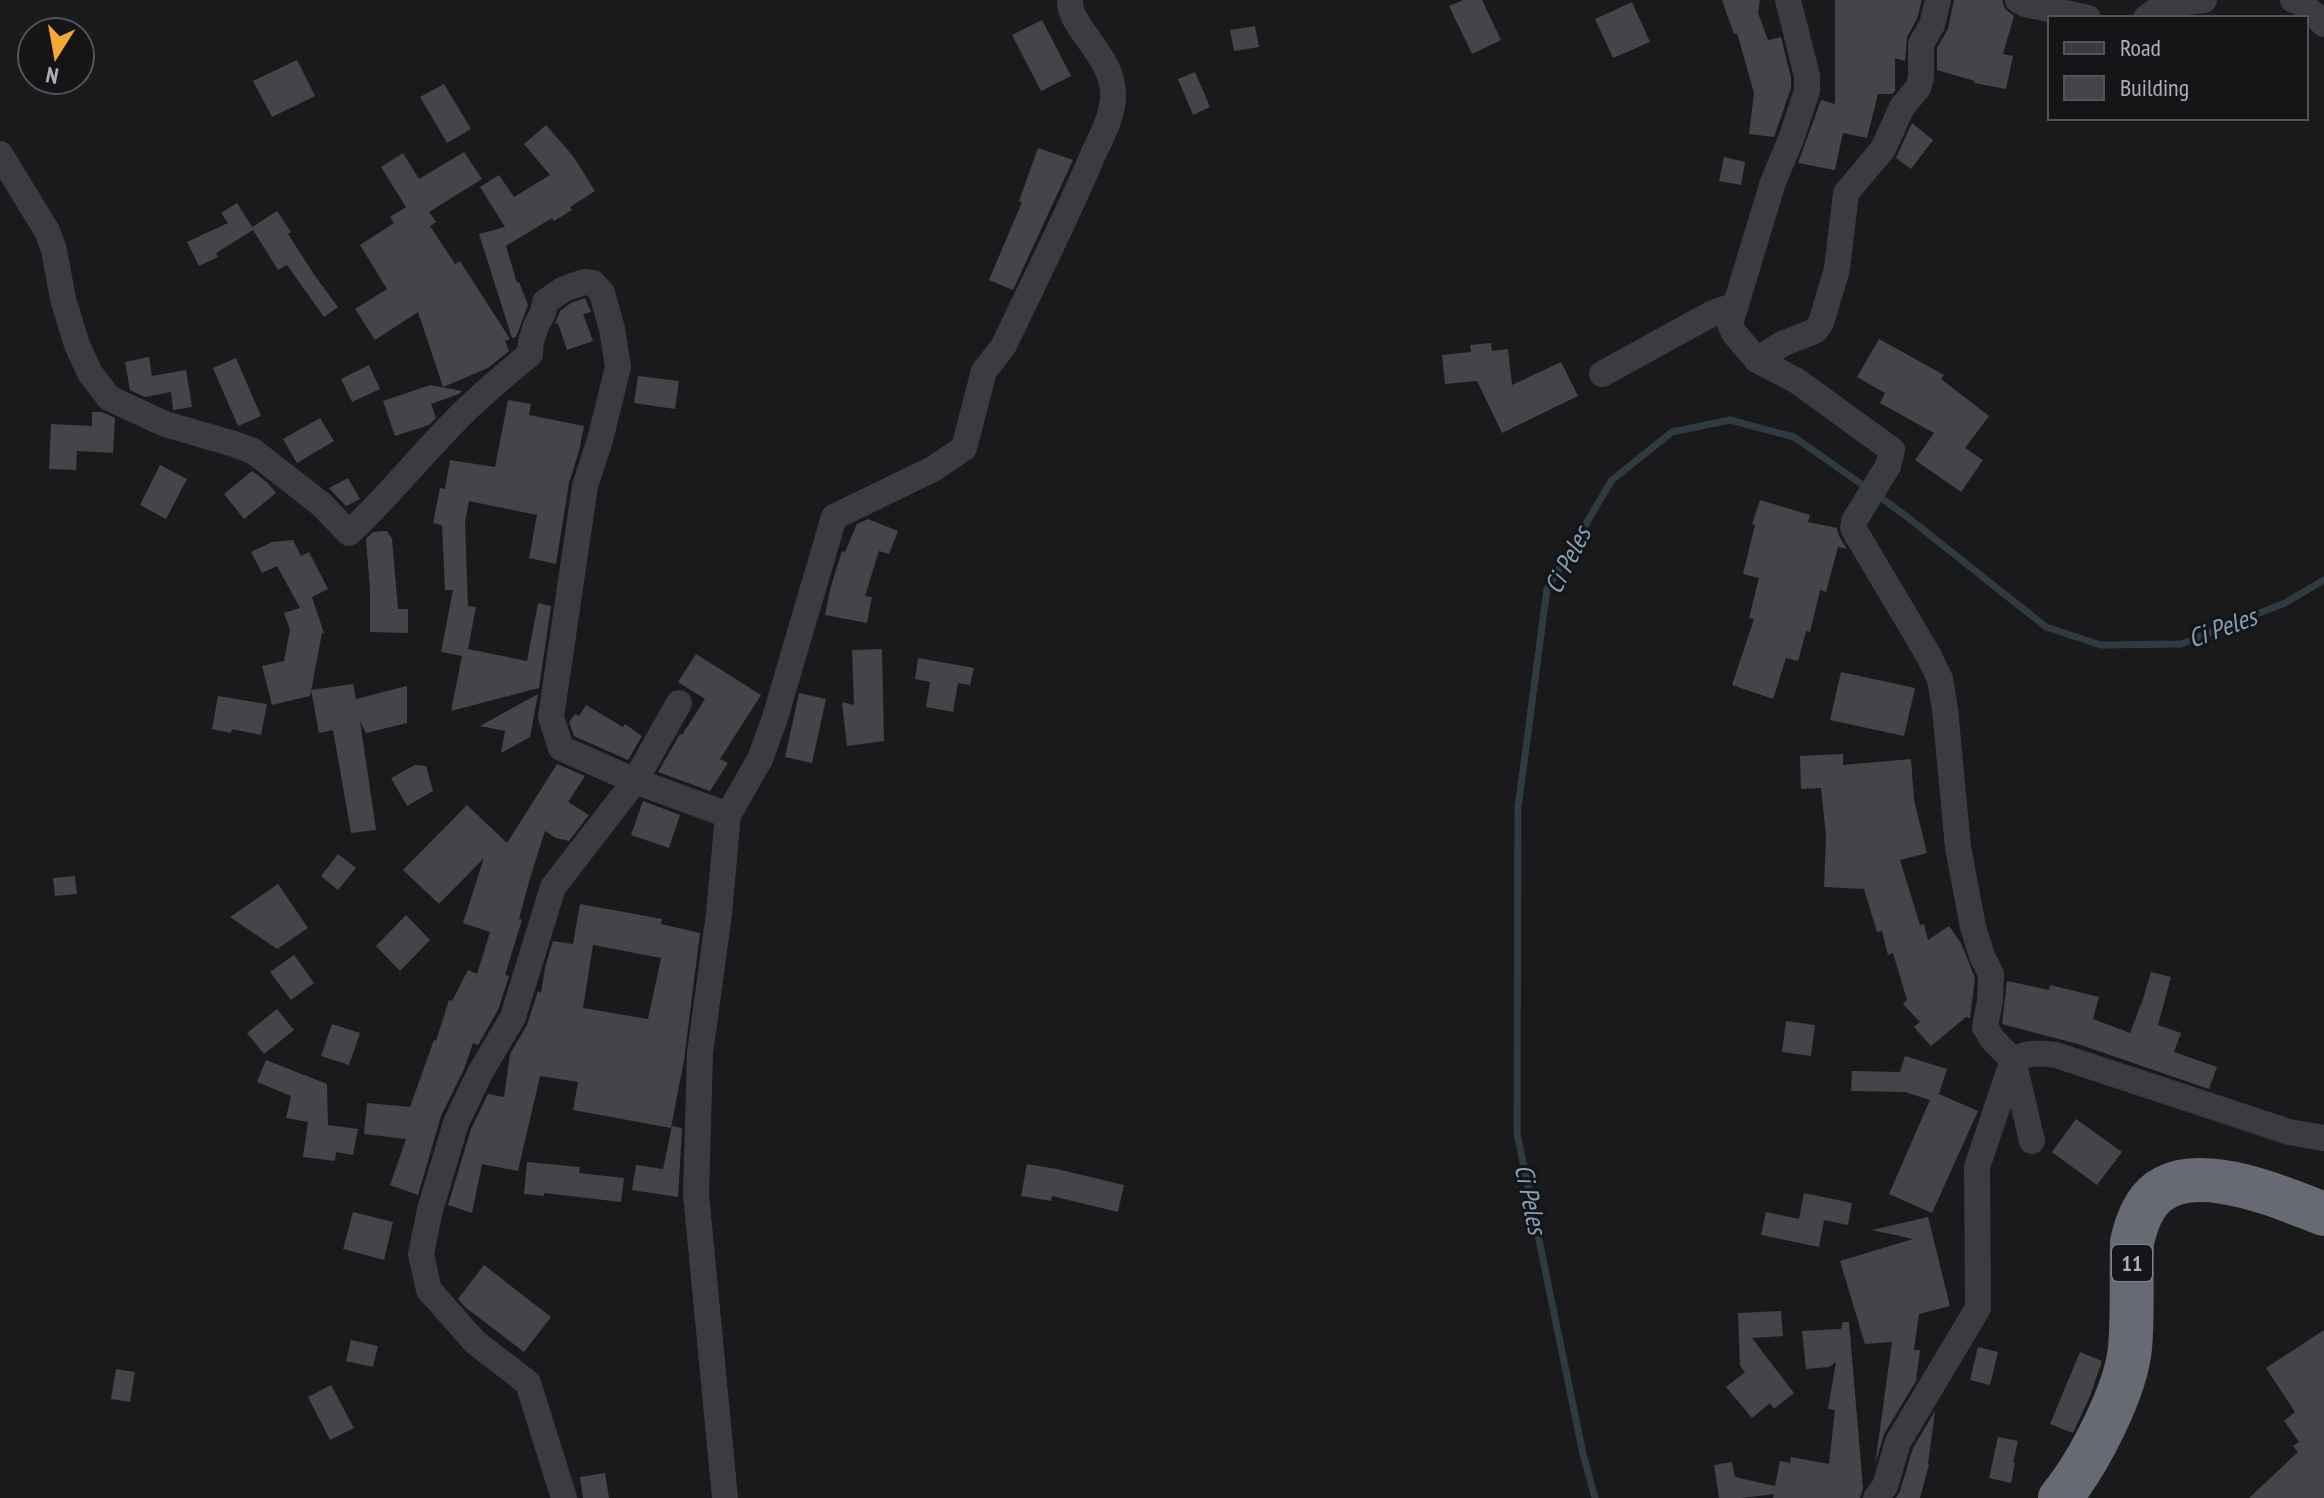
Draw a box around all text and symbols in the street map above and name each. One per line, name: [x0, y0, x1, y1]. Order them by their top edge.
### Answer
north arrow: [16, 16, 96, 96]
legend: [2048, 16, 2308, 120]
text: Road: [2120, 32, 2161, 63]
text: N: [44, 61, 61, 91]
text: Building: [2120, 72, 2189, 103]
water label: Ci Peles: [1536, 519, 1599, 599]
water label: Ci Peles: [2183, 599, 2263, 655]
water label: Ci Peles: [1508, 1161, 1555, 1239]
road number: 11: [2112, 1245, 2152, 1281]

